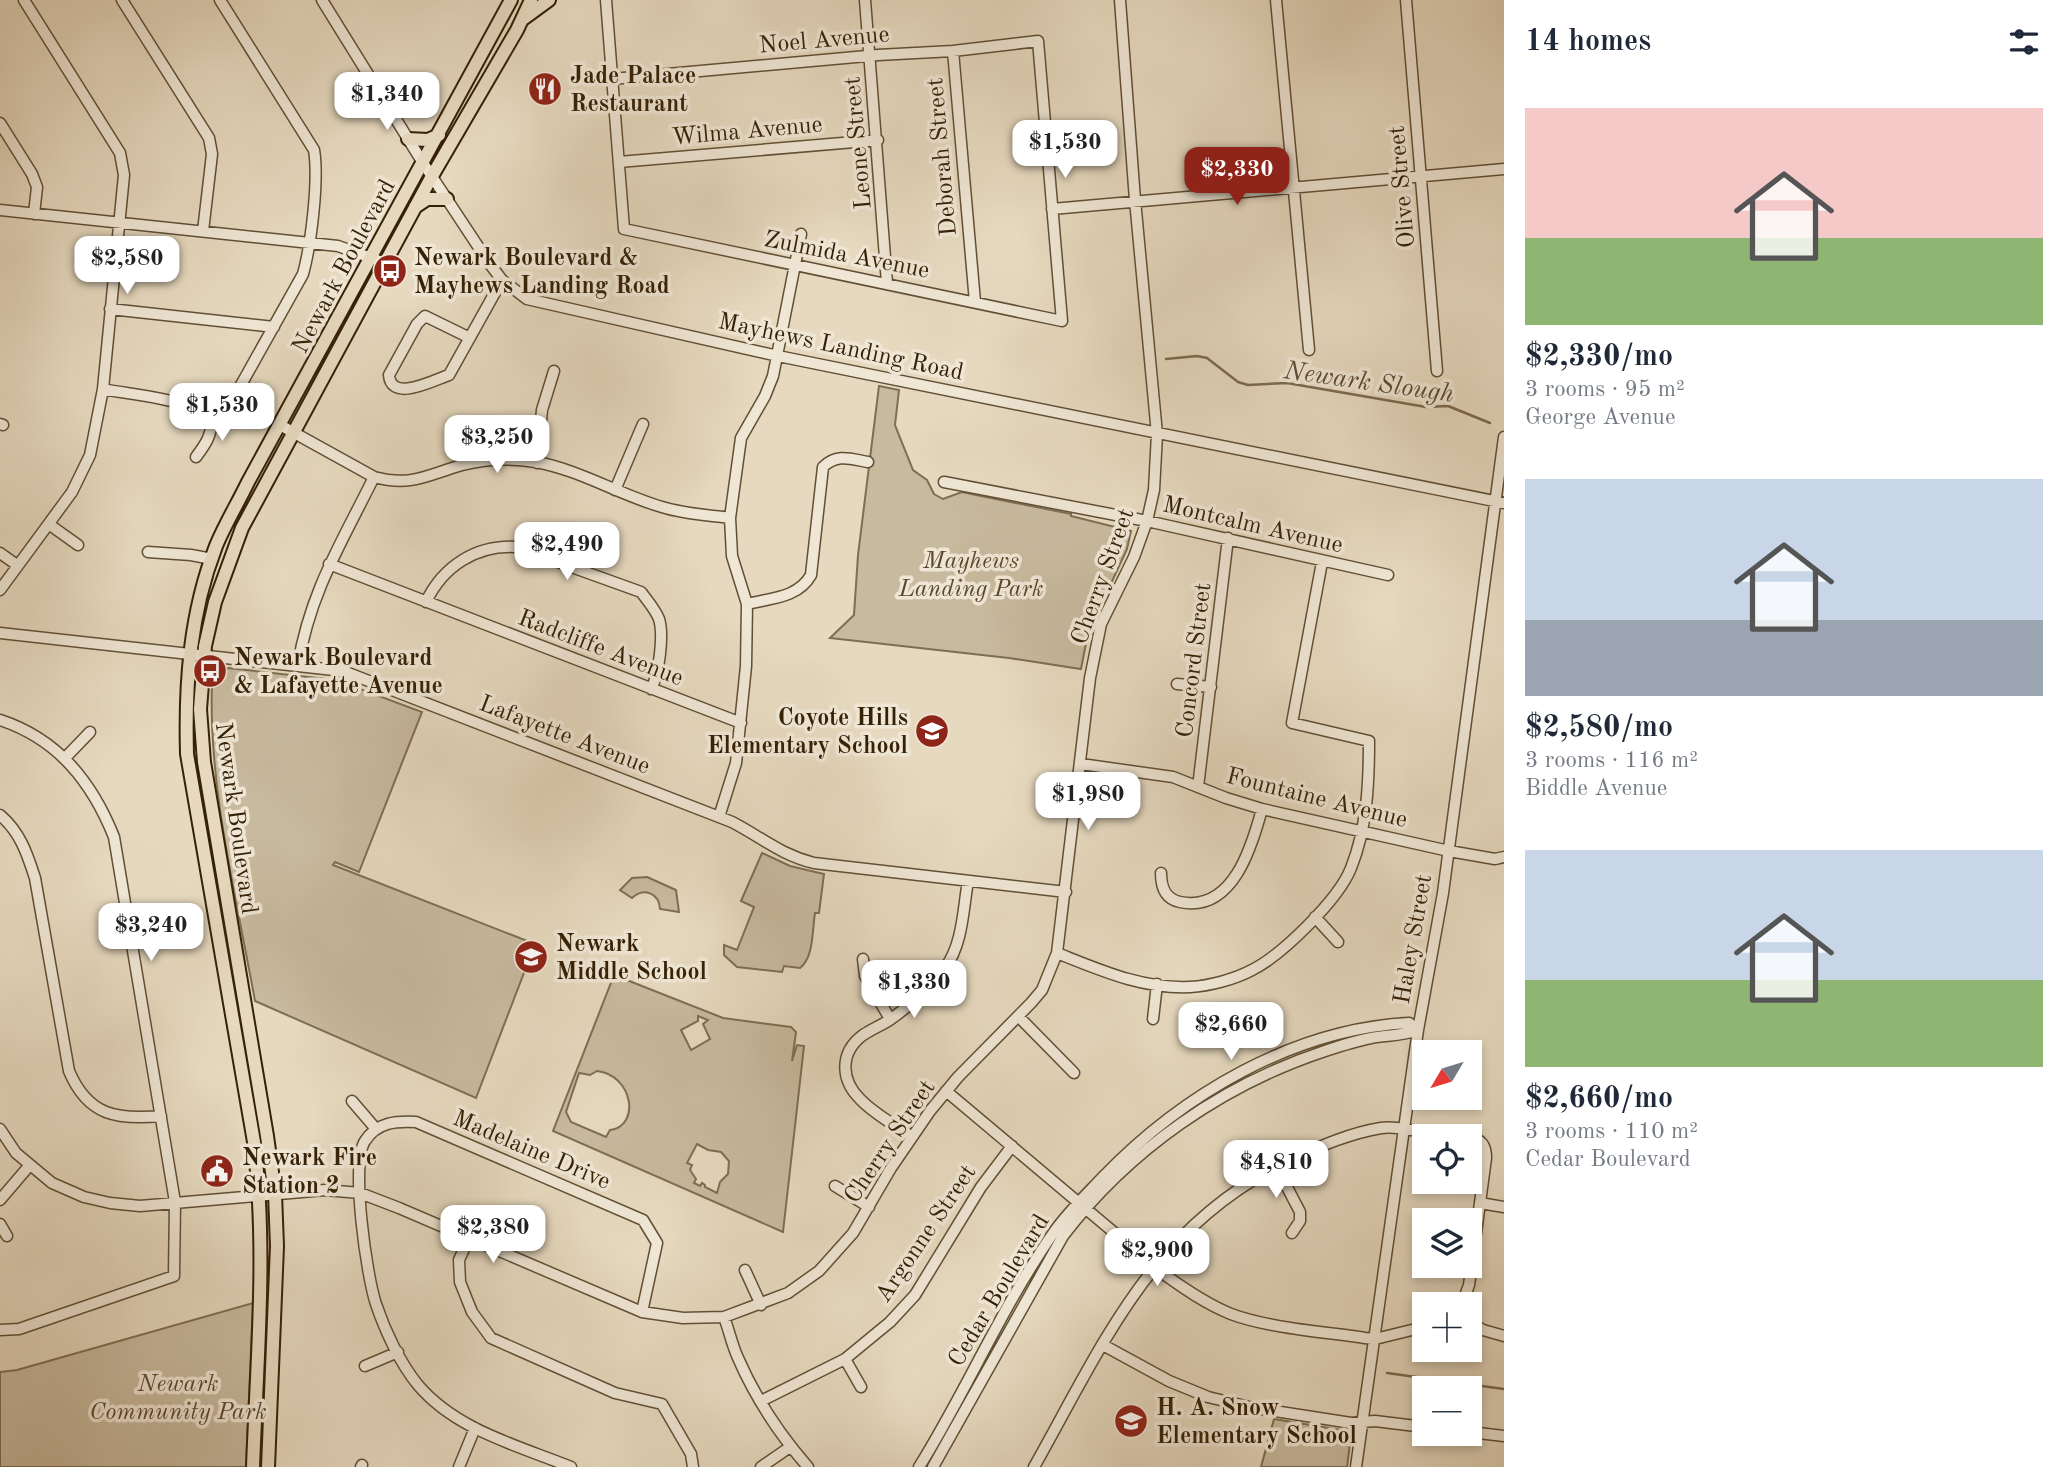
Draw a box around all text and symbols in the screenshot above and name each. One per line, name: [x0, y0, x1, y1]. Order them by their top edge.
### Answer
street label: Noel Avenue: [758, 23, 890, 59]
icon: filters: [2005, 23, 2043, 61]
text: 14 homes: [1525, 27, 1651, 57]
place label: Jade Palace Restaurant: [570, 65, 696, 117]
restaurant icon: Jade Palace Restaurant: [526, 70, 564, 108]
pin: $1,340: [330, 72, 444, 132]
street label: Leone Street: [841, 75, 877, 210]
street label: Deborah Street: [924, 77, 962, 237]
text: $1,340: [350, 83, 424, 106]
street label: Wilma Avenue: [671, 113, 824, 151]
pin: $1,530: [1008, 120, 1122, 180]
street label: Olive Street: [1386, 125, 1420, 249]
text: $1,530: [1028, 131, 1102, 154]
pin: $2,330: [1180, 148, 1294, 207]
icon: home: [1721, 153, 1847, 279]
text: $2,330: [1200, 158, 1274, 181]
street label: Newark Boulevard: [289, 176, 401, 358]
street label: Zulmida Avenue: [762, 228, 931, 284]
pin: $2,580: [70, 236, 184, 296]
text: $2,580: [90, 247, 164, 270]
place label: Newark Boulevard & Mayhews Landing Road: [414, 247, 670, 299]
bus stop icon: Newark Boulevard & Mayhews Landing Road: [371, 252, 409, 290]
street label: Mayhews Landing Road: [716, 310, 965, 386]
text: $2,330/mo: [1525, 342, 1673, 372]
water label: Newark Slough: [1281, 358, 1455, 408]
text: 3 rooms · 95 m²: [1525, 378, 1685, 401]
pin: $1,530: [165, 384, 279, 443]
text: $1,530: [185, 394, 259, 417]
text: George Avenue: [1525, 406, 1675, 429]
pin: $3,250: [440, 416, 554, 475]
text: $3,250: [460, 426, 534, 449]
street label: Montcalm Avenue: [1160, 494, 1345, 558]
street label: Cherry Street: [1068, 505, 1140, 648]
pin: $2,490: [510, 522, 624, 582]
icon: home: [1721, 524, 1847, 650]
text: $2,490: [530, 533, 604, 556]
park label: Mayhews Landing Park: [897, 550, 1044, 602]
street label: Concord Street: [1174, 581, 1216, 739]
street label: Radcliffe Avenue: [514, 606, 686, 691]
place label: Newark Boulevard & Lafayette Avenue: [234, 647, 443, 699]
bus stop icon: Newark Boulevard & Lafayette Avenue: [191, 652, 229, 690]
street label: Lafayette Avenue: [476, 692, 653, 779]
place label: Coyote Hills Elementary School: [707, 707, 908, 759]
school or university icon: Coyote Hills Elementary School: [913, 712, 951, 750]
text: $2,580/mo: [1525, 713, 1673, 743]
street label: Newark Boulevard: [210, 721, 260, 916]
text: 3 rooms · 116 m²: [1525, 749, 1698, 772]
street label: Fountaine Avenue: [1223, 765, 1410, 833]
pin: $1,980: [1031, 772, 1145, 832]
text: Biddle Avenue: [1525, 777, 1667, 800]
text: $1,980: [1051, 783, 1125, 806]
street label: Haley Street: [1391, 873, 1437, 1006]
icon: home: [1721, 895, 1847, 1021]
pin: $3,240: [94, 904, 208, 963]
text: $3,240: [114, 914, 188, 937]
place label: Newark Middle School: [556, 933, 707, 985]
school or university icon: Newark Middle School: [512, 938, 550, 976]
pin: $1,330: [857, 960, 971, 1020]
text: $1,330: [877, 971, 951, 994]
pin: $2,660: [1174, 1002, 1288, 1062]
text: $2,660: [1194, 1013, 1268, 1036]
north arrow: [1412, 1040, 1482, 1110]
map controls: [1412, 1040, 1482, 1446]
street label: Cherry Street: [841, 1076, 941, 1208]
text: $2,660/mo: [1525, 1084, 1673, 1114]
street label: Madelaine Drive: [449, 1107, 614, 1195]
text: 3 rooms · 110 m²: [1525, 1120, 1698, 1143]
button: locate: [1412, 1124, 1482, 1194]
pin: $4,810: [1219, 1140, 1333, 1200]
place label: Newark Fire Station 2: [242, 1147, 377, 1199]
text: Cedar Boulevard: [1525, 1148, 1691, 1171]
text: $4,810: [1239, 1151, 1313, 1174]
public building icon: Newark Fire Station 2: [198, 1152, 236, 1190]
street label: Argonne Street: [872, 1161, 981, 1307]
pin: $2,380: [436, 1206, 550, 1265]
button: layers: [1412, 1208, 1482, 1278]
street label: Cedar Boulevard: [945, 1211, 1055, 1371]
text: $2,380: [456, 1216, 530, 1239]
pin: $2,900: [1100, 1228, 1214, 1288]
text: $2,900: [1120, 1239, 1194, 1262]
button: +: [1412, 1292, 1482, 1362]
park label: Newark Community Park: [89, 1373, 267, 1425]
button: −: [1412, 1376, 1482, 1446]
place label: H. A. Snow Elementary School: [1156, 1397, 1357, 1449]
school or university icon: H. A. Snow Elementary School: [1112, 1402, 1150, 1440]

